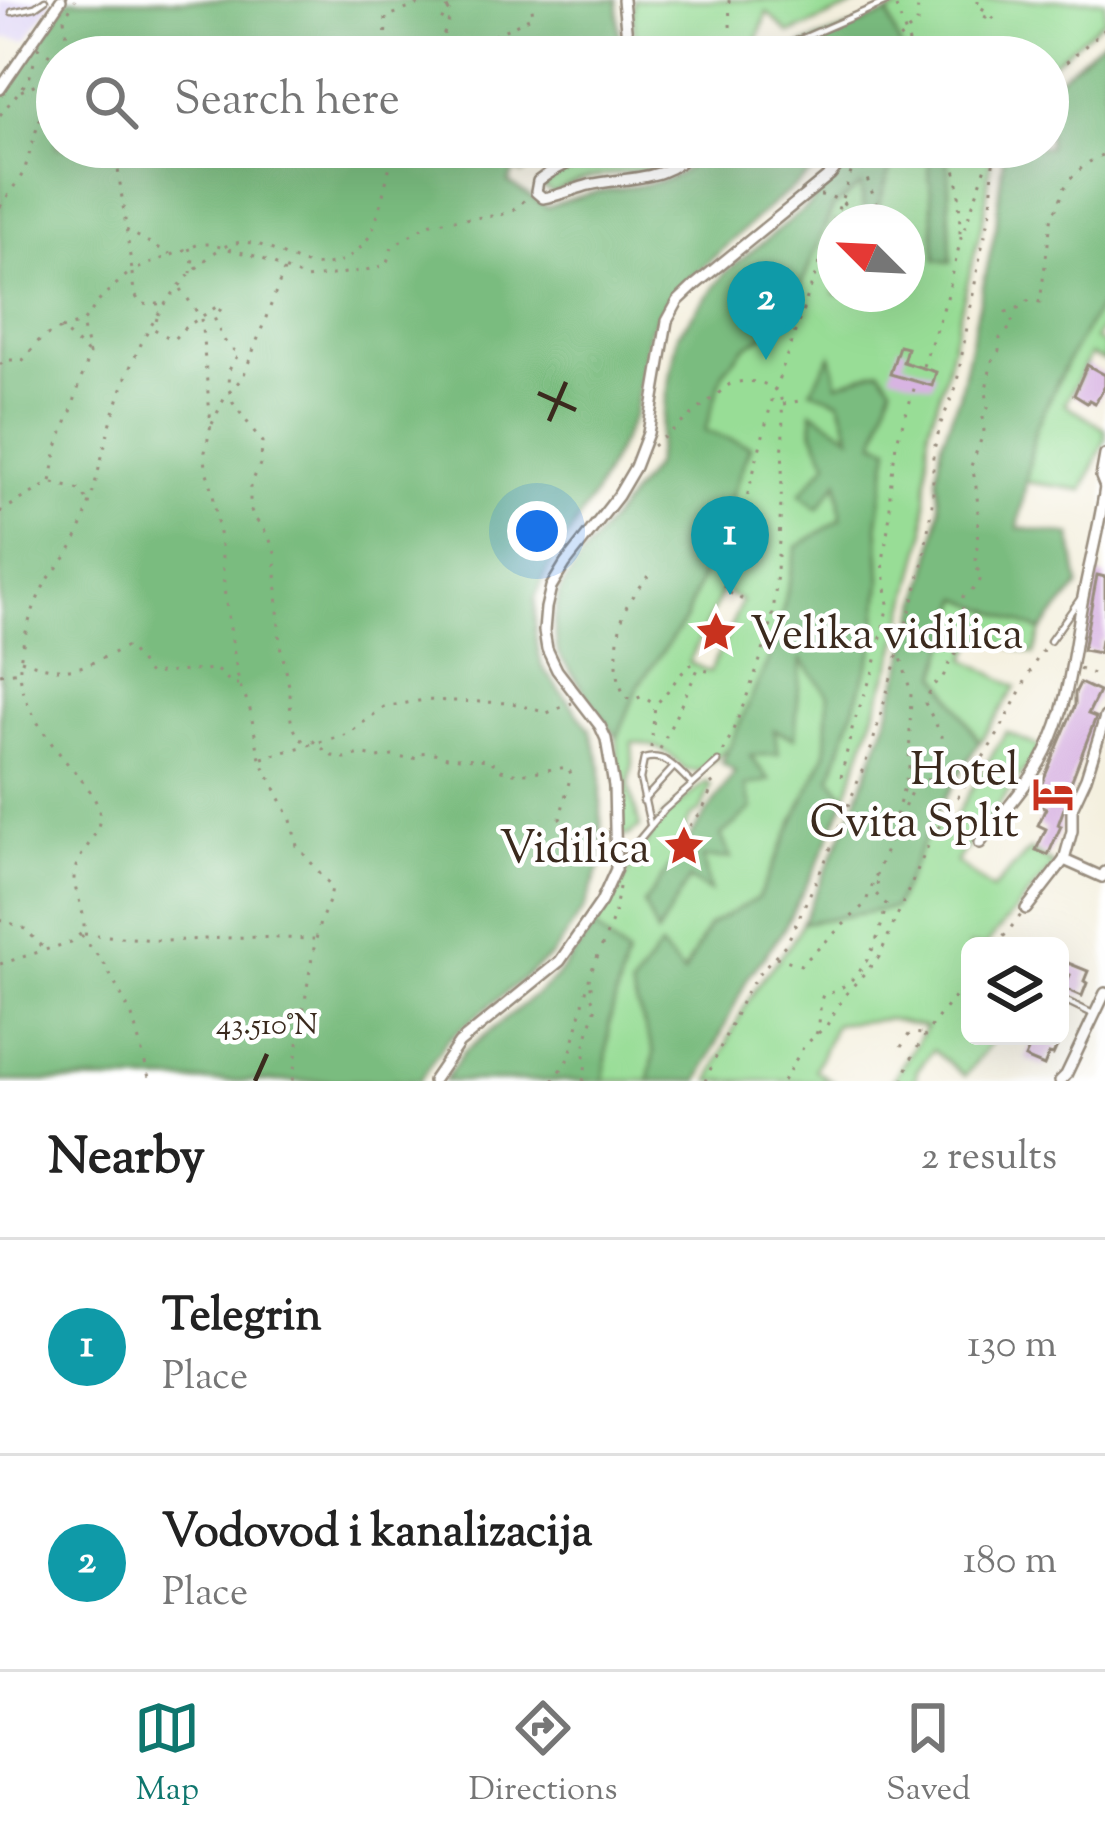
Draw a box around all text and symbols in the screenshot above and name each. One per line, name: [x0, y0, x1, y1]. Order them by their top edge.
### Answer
search box: [36, 36, 1069, 168]
icon: search: [78, 69, 144, 135]
text: Search here: [174, 70, 400, 135]
north arrow: [817, 204, 925, 312]
pin: 2: [727, 261, 805, 360]
pin: 1: [691, 496, 769, 595]
your location: [507, 501, 567, 561]
place label: Velika vidilica: [750, 605, 1023, 670]
place icon: Velika vidilica: [693, 609, 739, 655]
place label: Hotel Cvita Split: [809, 741, 1019, 858]
hotel icon: Hotel Cvita Split: [1030, 771, 1076, 817]
place label: Vidilica: [499, 819, 650, 884]
place icon: Vidilica: [661, 823, 707, 869]
map controls: [961, 937, 1069, 1045]
button: layers: [961, 937, 1069, 1045]
text: 43.510°N: [216, 1005, 318, 1048]
text: Nearby: [48, 1123, 205, 1196]
text: 2 results: [921, 1131, 1057, 1187]
text: Telegrin: [162, 1286, 322, 1351]
text: 1: [80, 1319, 94, 1375]
text: 130 m: [967, 1319, 1057, 1375]
text: Place: [162, 1351, 248, 1407]
text: Vodovod i kanalizacija: [162, 1502, 592, 1567]
text: 2: [78, 1535, 96, 1591]
text: 180 m: [963, 1535, 1057, 1591]
text: Place: [162, 1567, 248, 1623]
tab: Map: [134, 1695, 200, 1815]
tab: Directions: [469, 1695, 618, 1815]
tab: Saved: [886, 1695, 971, 1815]

